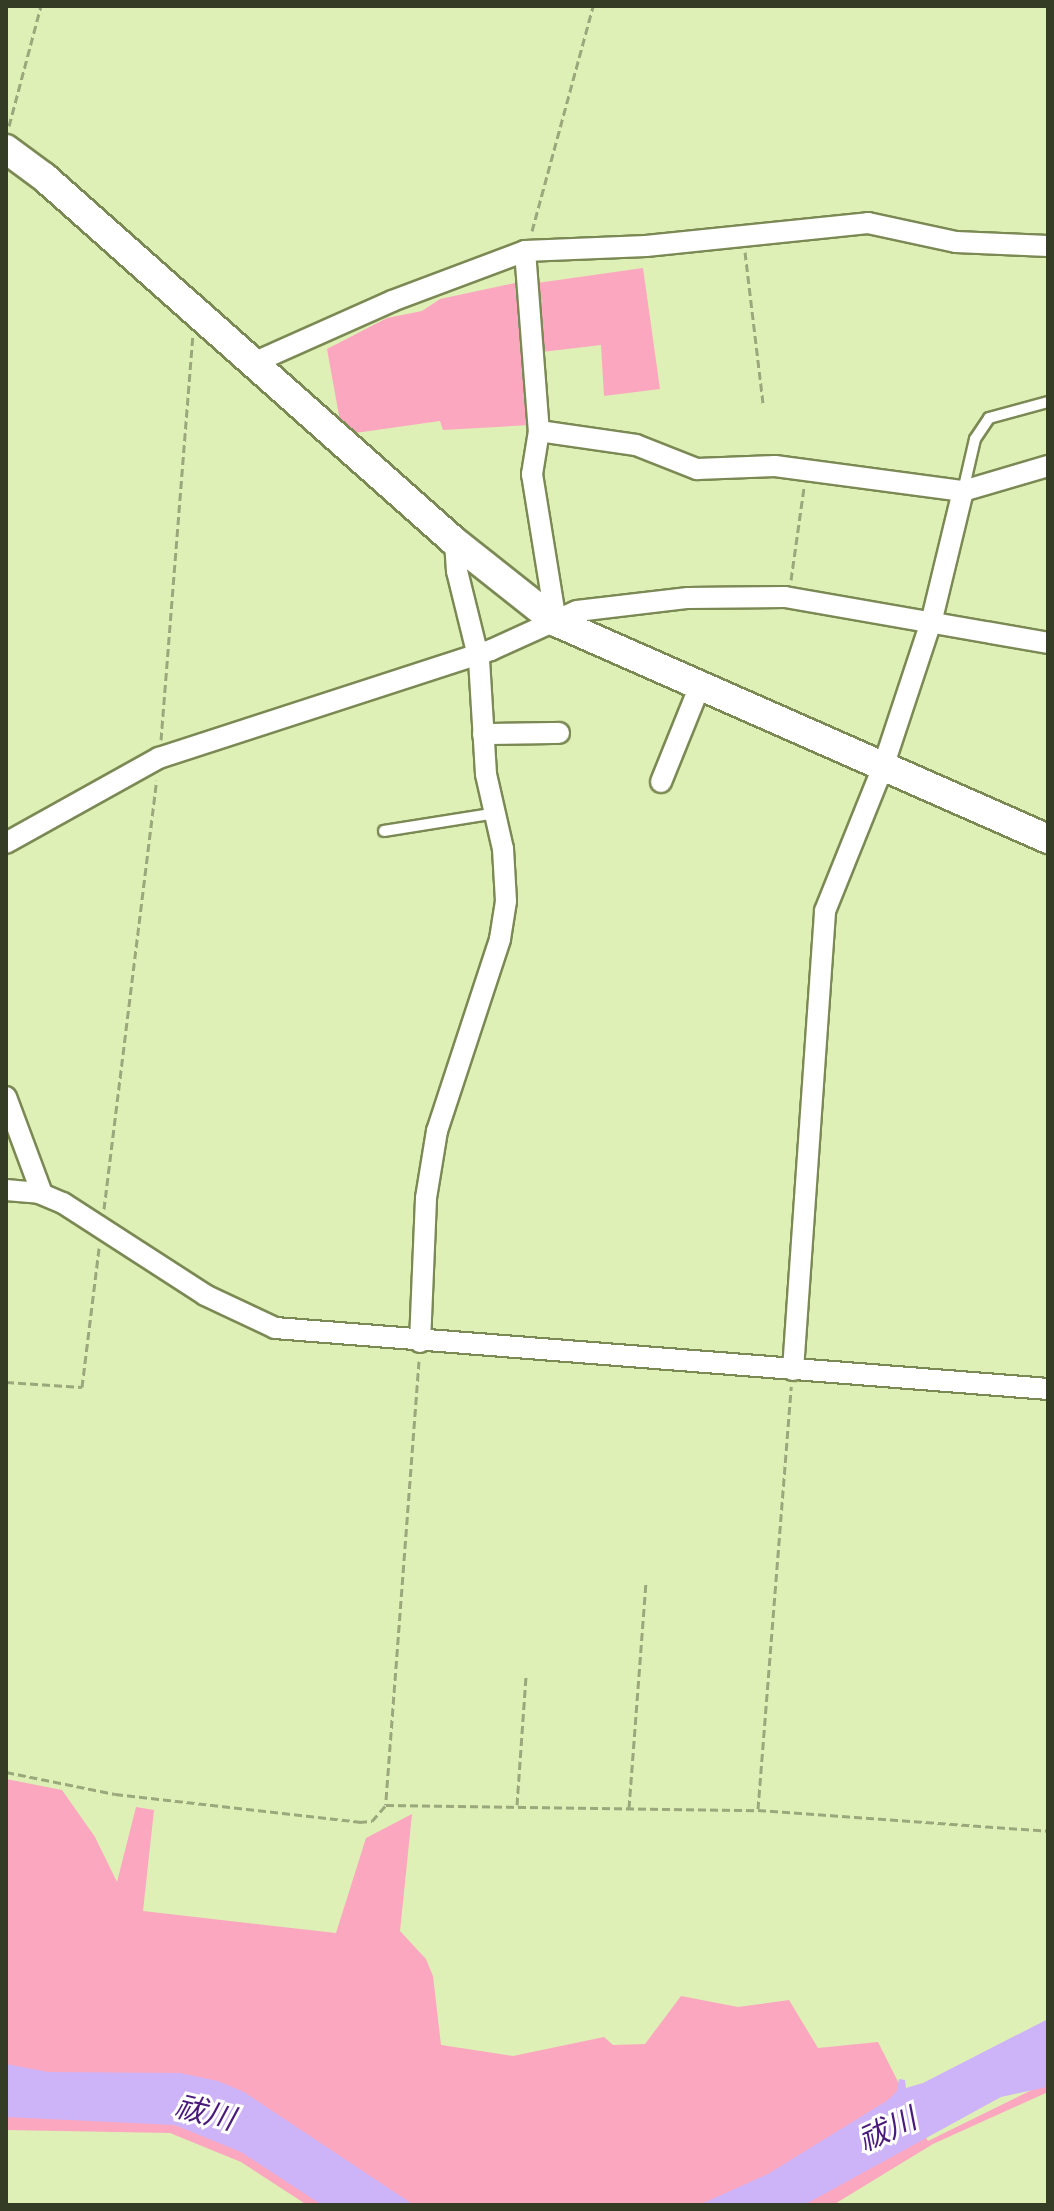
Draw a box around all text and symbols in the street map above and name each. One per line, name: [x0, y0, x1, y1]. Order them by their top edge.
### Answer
water label: 祓川: [172, 2087, 238, 2137]
water label: 祓川: [852, 2100, 922, 2158]

